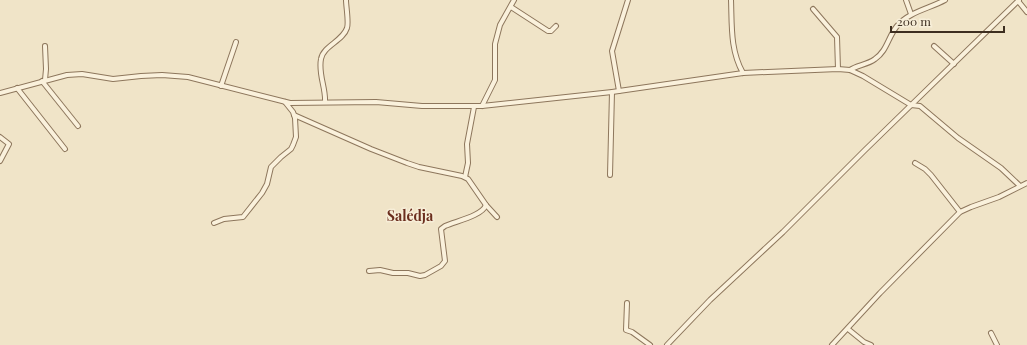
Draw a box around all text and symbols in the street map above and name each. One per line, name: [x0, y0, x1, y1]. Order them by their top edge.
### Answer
scale bar: [891, 8, 1004, 34]
text: 200 m: [897, 13, 931, 29]
district label: Salédja: [387, 206, 434, 225]

